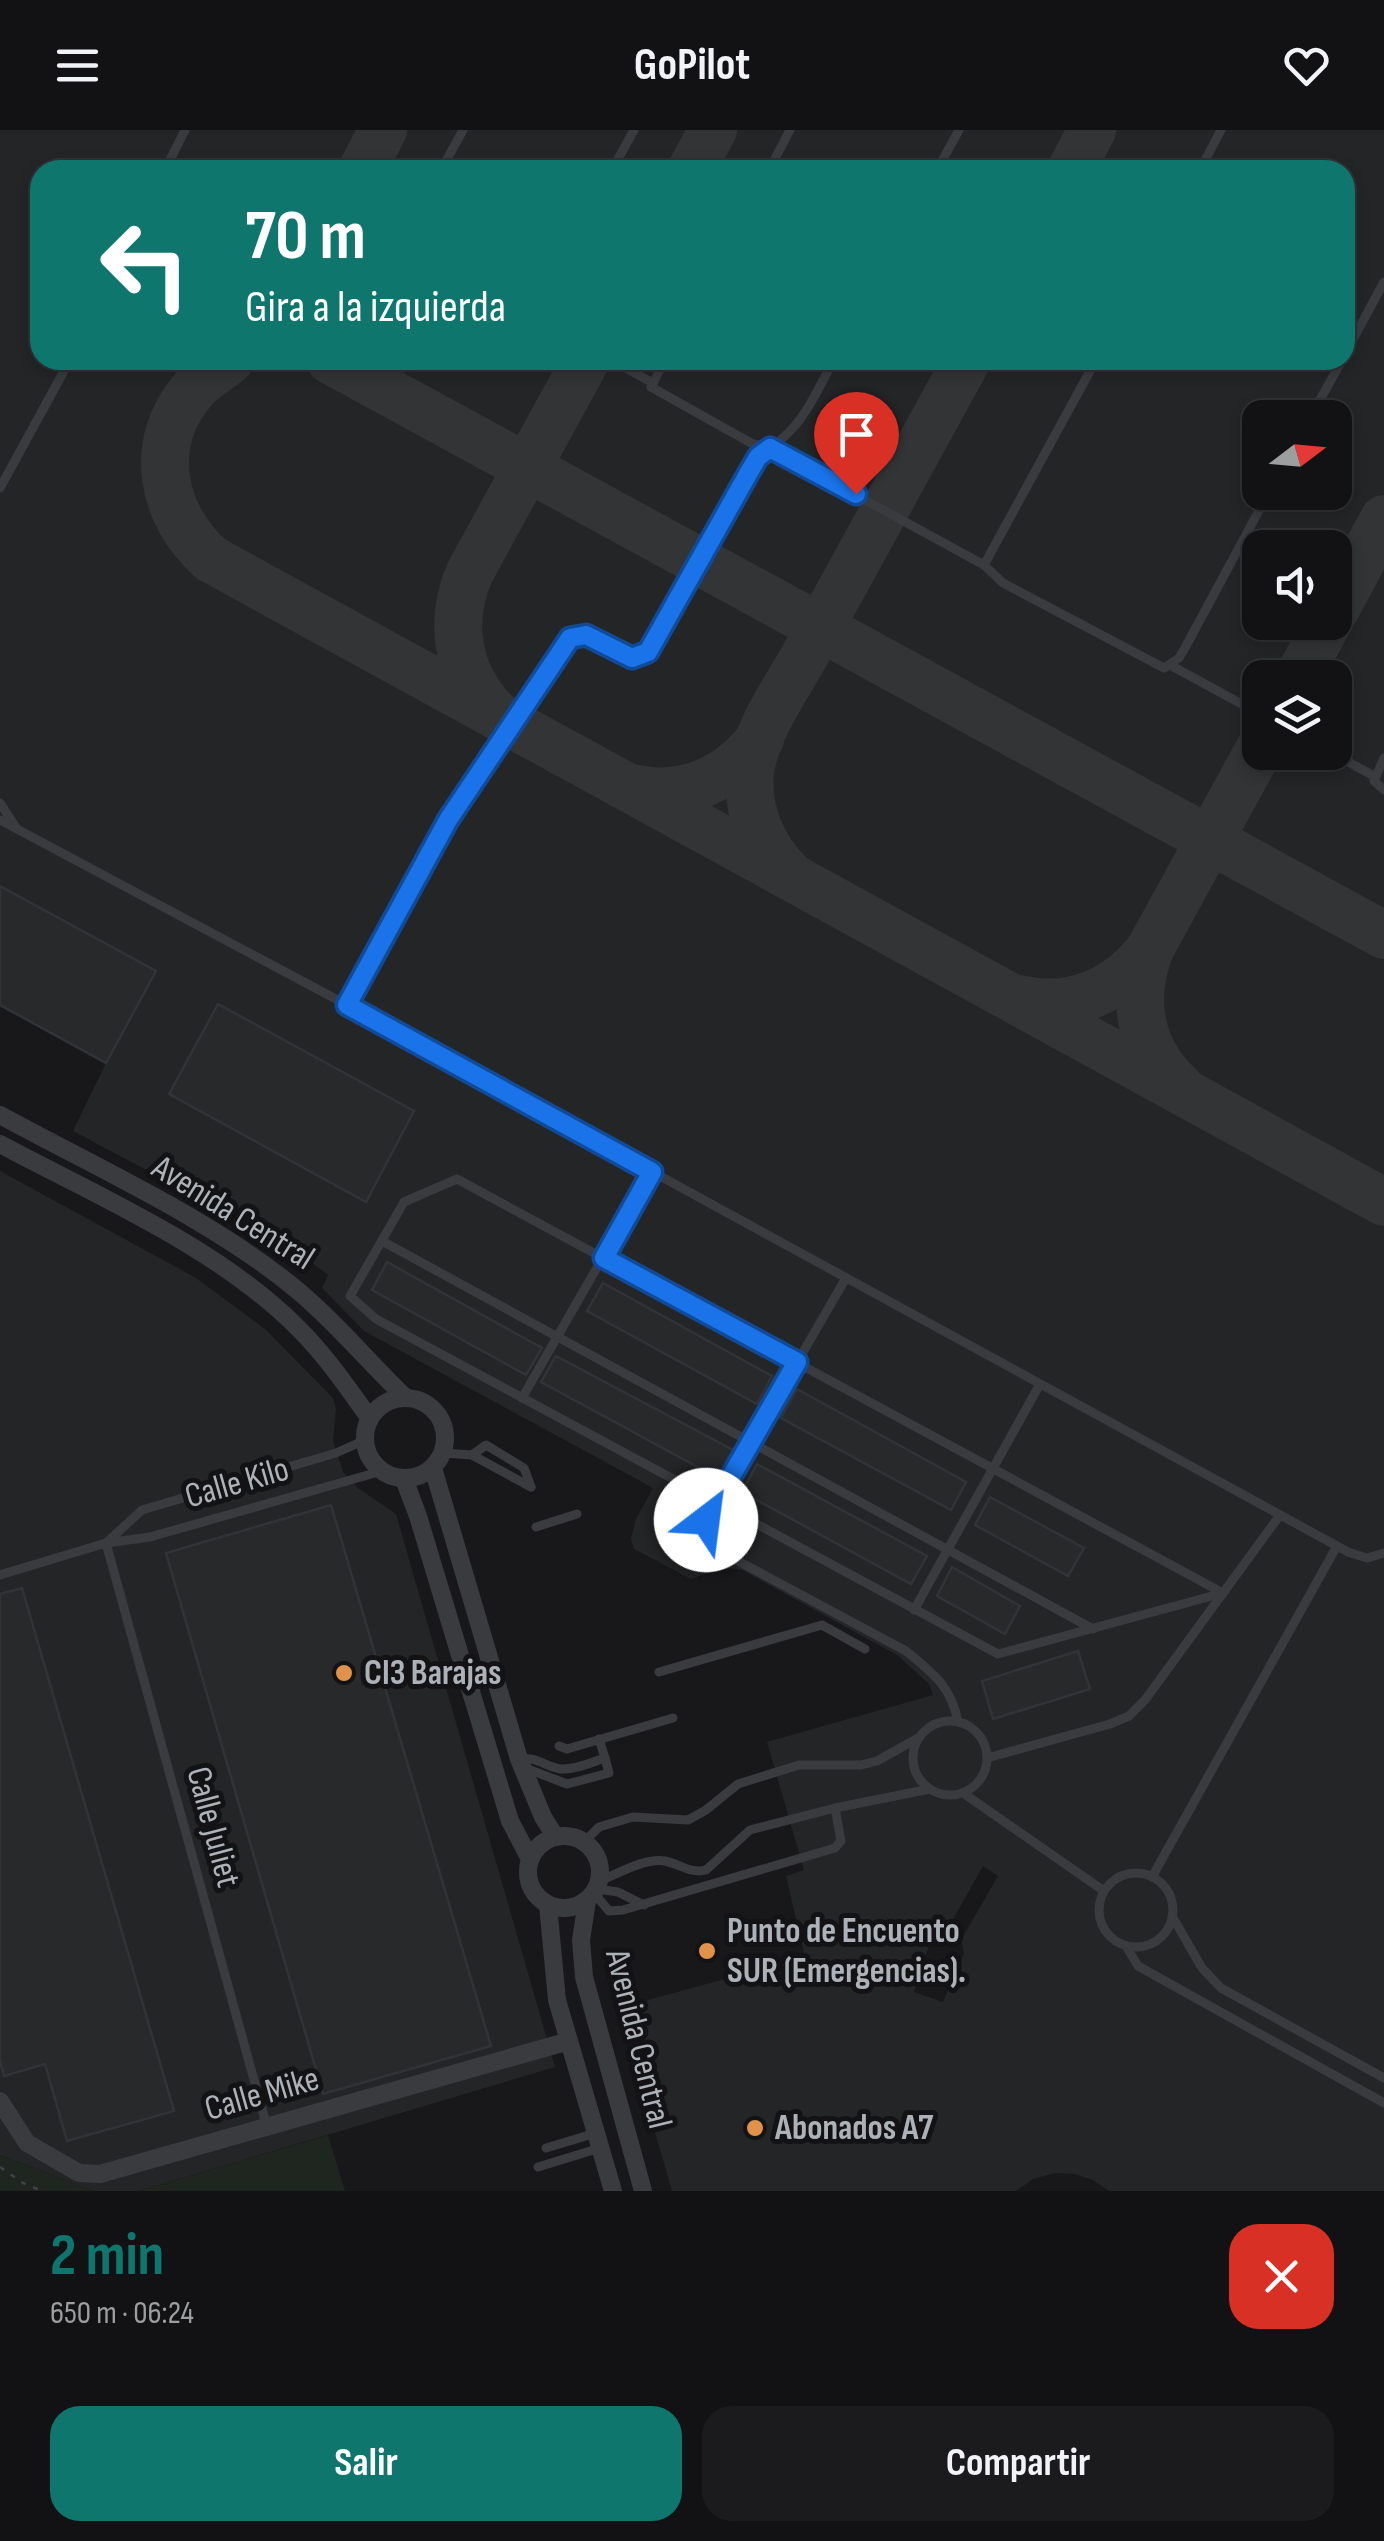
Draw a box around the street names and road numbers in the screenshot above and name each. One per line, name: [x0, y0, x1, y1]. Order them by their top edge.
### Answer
street label: Avenida Central: [143, 1146, 322, 1280]
street label: Calle Kilo: [180, 1448, 294, 1518]
street label: Calle Juliet: [176, 1762, 250, 1892]
street label: Avenida Central: [595, 1944, 681, 2133]
street label: Calle Mike: [200, 2057, 324, 2131]

